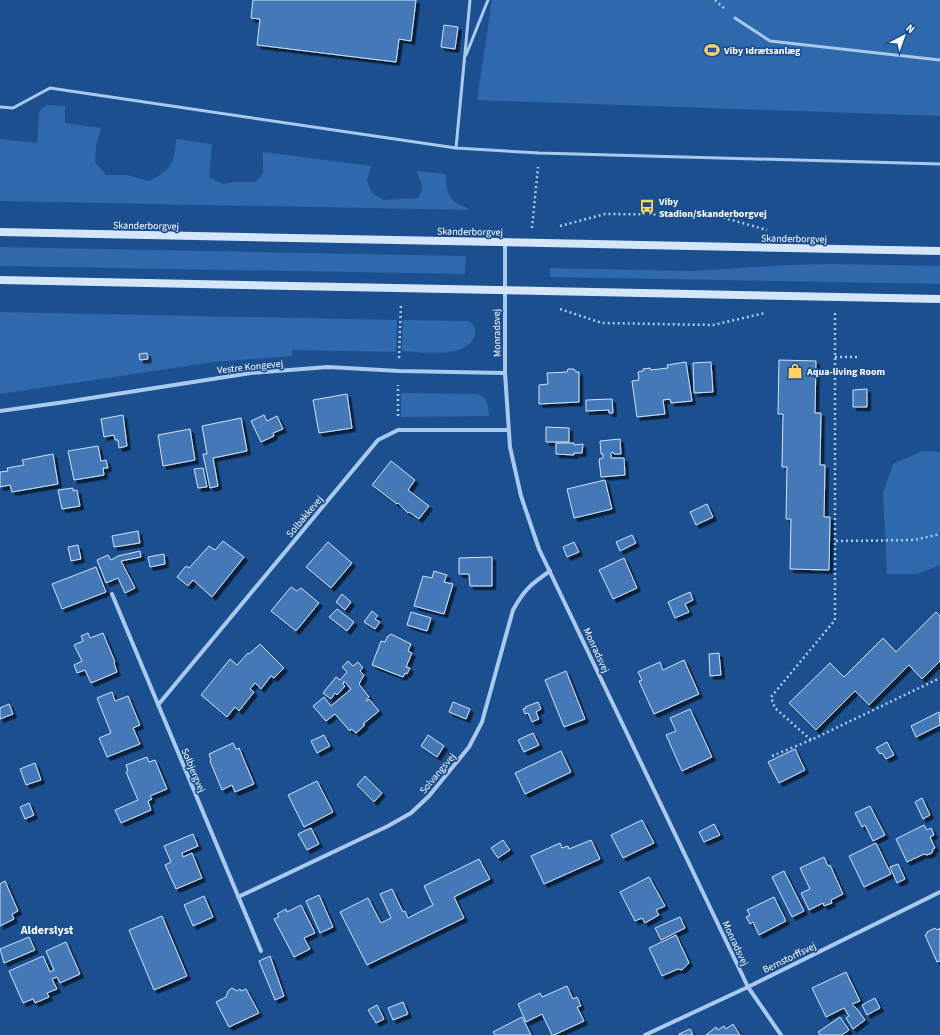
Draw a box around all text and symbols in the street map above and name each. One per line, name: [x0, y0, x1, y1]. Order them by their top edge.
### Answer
north arrow: [884, 16, 924, 56]
text: N: [903, 21, 918, 37]
sports icon: Viby Idrætsanlæg: [703, 41, 721, 59]
place label: Viby Idrætsanlæg: [723, 44, 801, 58]
place label: Viby Stadion/Skanderborgvej: [658, 195, 767, 221]
bus stop icon: Viby Stadion/Skanderborgvej: [638, 198, 656, 216]
street label: Skanderborgvej: [113, 218, 179, 234]
street label: Skanderborgvej: [437, 224, 503, 240]
street label: Skanderborgvej: [761, 231, 827, 247]
street label: Monradsvej: [490, 309, 504, 357]
street label: Vestre Kongevej: [216, 357, 284, 377]
shop icon: Aqua-living Room: [786, 362, 804, 380]
place label: Aqua-living Room: [806, 365, 885, 379]
street label: Solbakkevej: [283, 493, 326, 541]
street label: Monradsvej: [580, 626, 613, 675]
street label: Solbjergvej: [178, 746, 209, 795]
street label: Solvangsvej: [416, 750, 459, 797]
street label: Monradsvej: [719, 919, 752, 968]
district label: Alderslyst: [20, 922, 74, 939]
street label: Bernstorffsvej: [760, 939, 819, 977]

